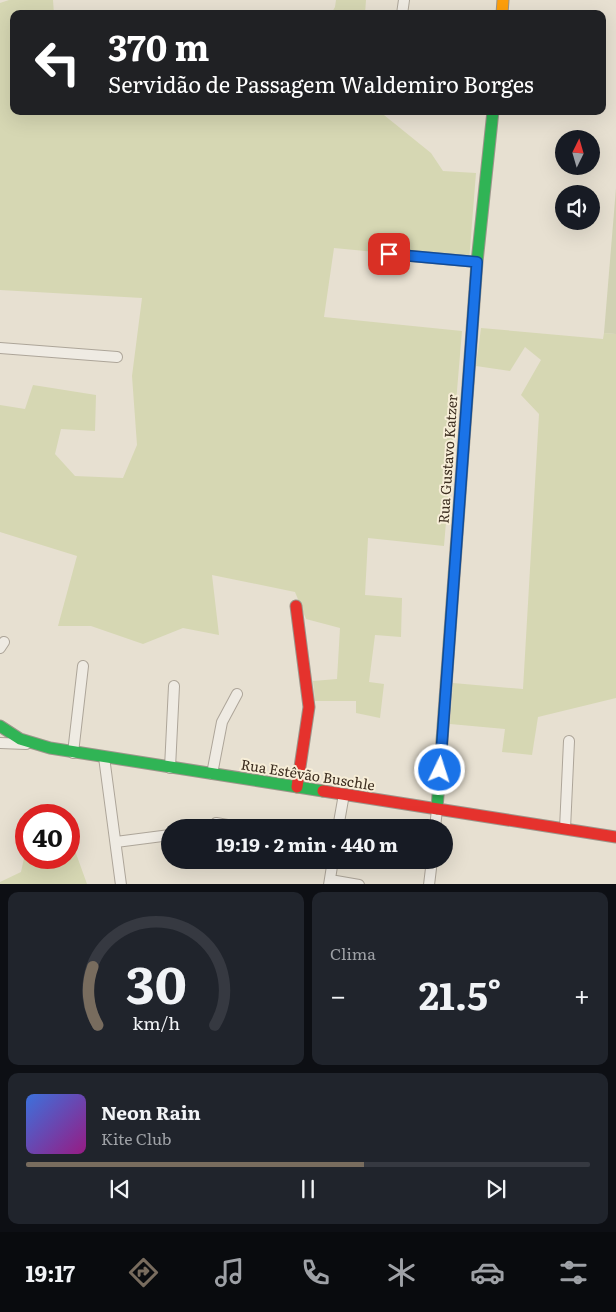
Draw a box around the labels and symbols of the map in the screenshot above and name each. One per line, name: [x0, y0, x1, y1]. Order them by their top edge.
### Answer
north arrow: [555, 130, 600, 175]
pin: [368, 233, 410, 275]
street label: Rua Gustavo Katzer: [433, 393, 462, 524]
position arrow: [413, 743, 465, 795]
street label: Rua Estêvão Buschle: [240, 754, 376, 794]
speed limit sign: 40: [15, 804, 80, 869]

